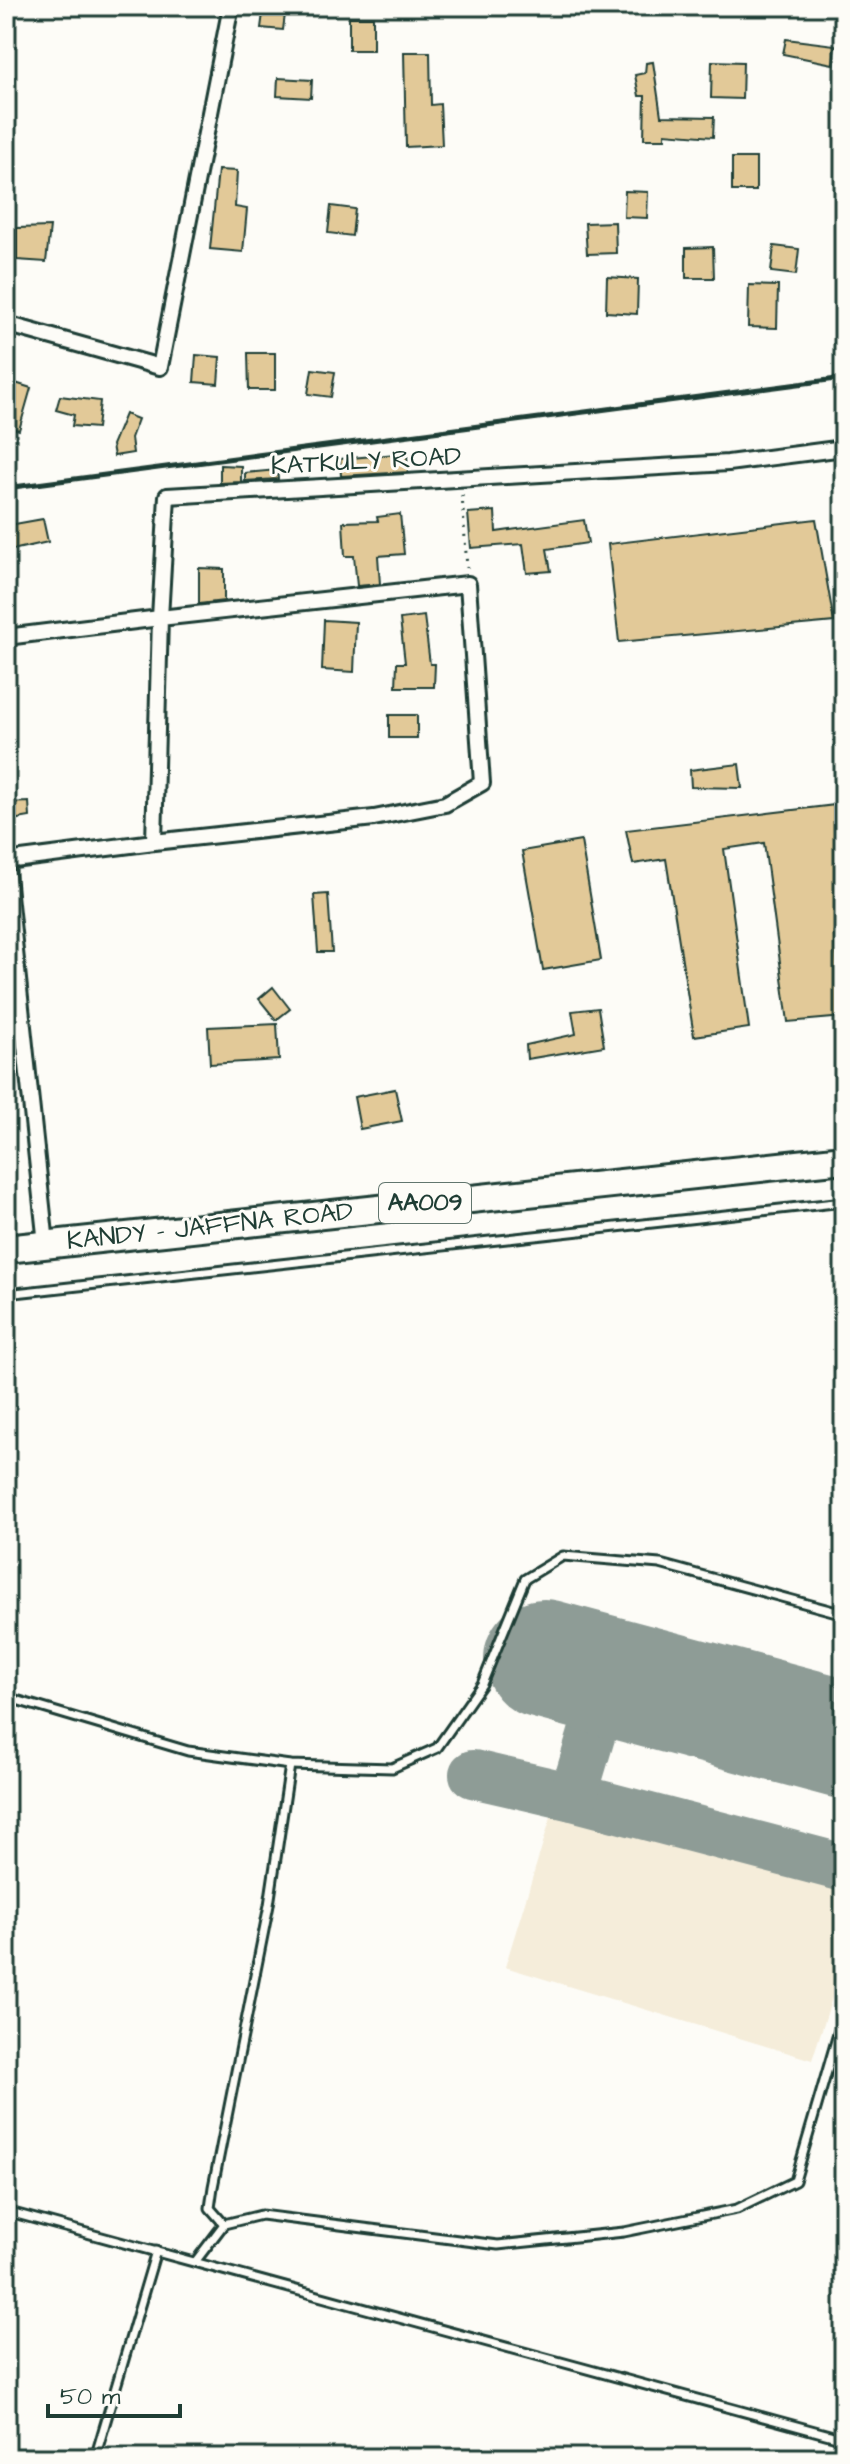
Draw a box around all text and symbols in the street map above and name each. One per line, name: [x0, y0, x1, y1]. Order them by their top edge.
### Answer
street label: KATKULY ROAD: [270, 438, 462, 484]
road number: AA009: [379, 1183, 471, 1223]
street label: KANDY - JAFFNA ROAD: [65, 1193, 355, 1259]
scale bar: [48, 2368, 180, 2418]
text: 50 m: [60, 2380, 121, 2414]

